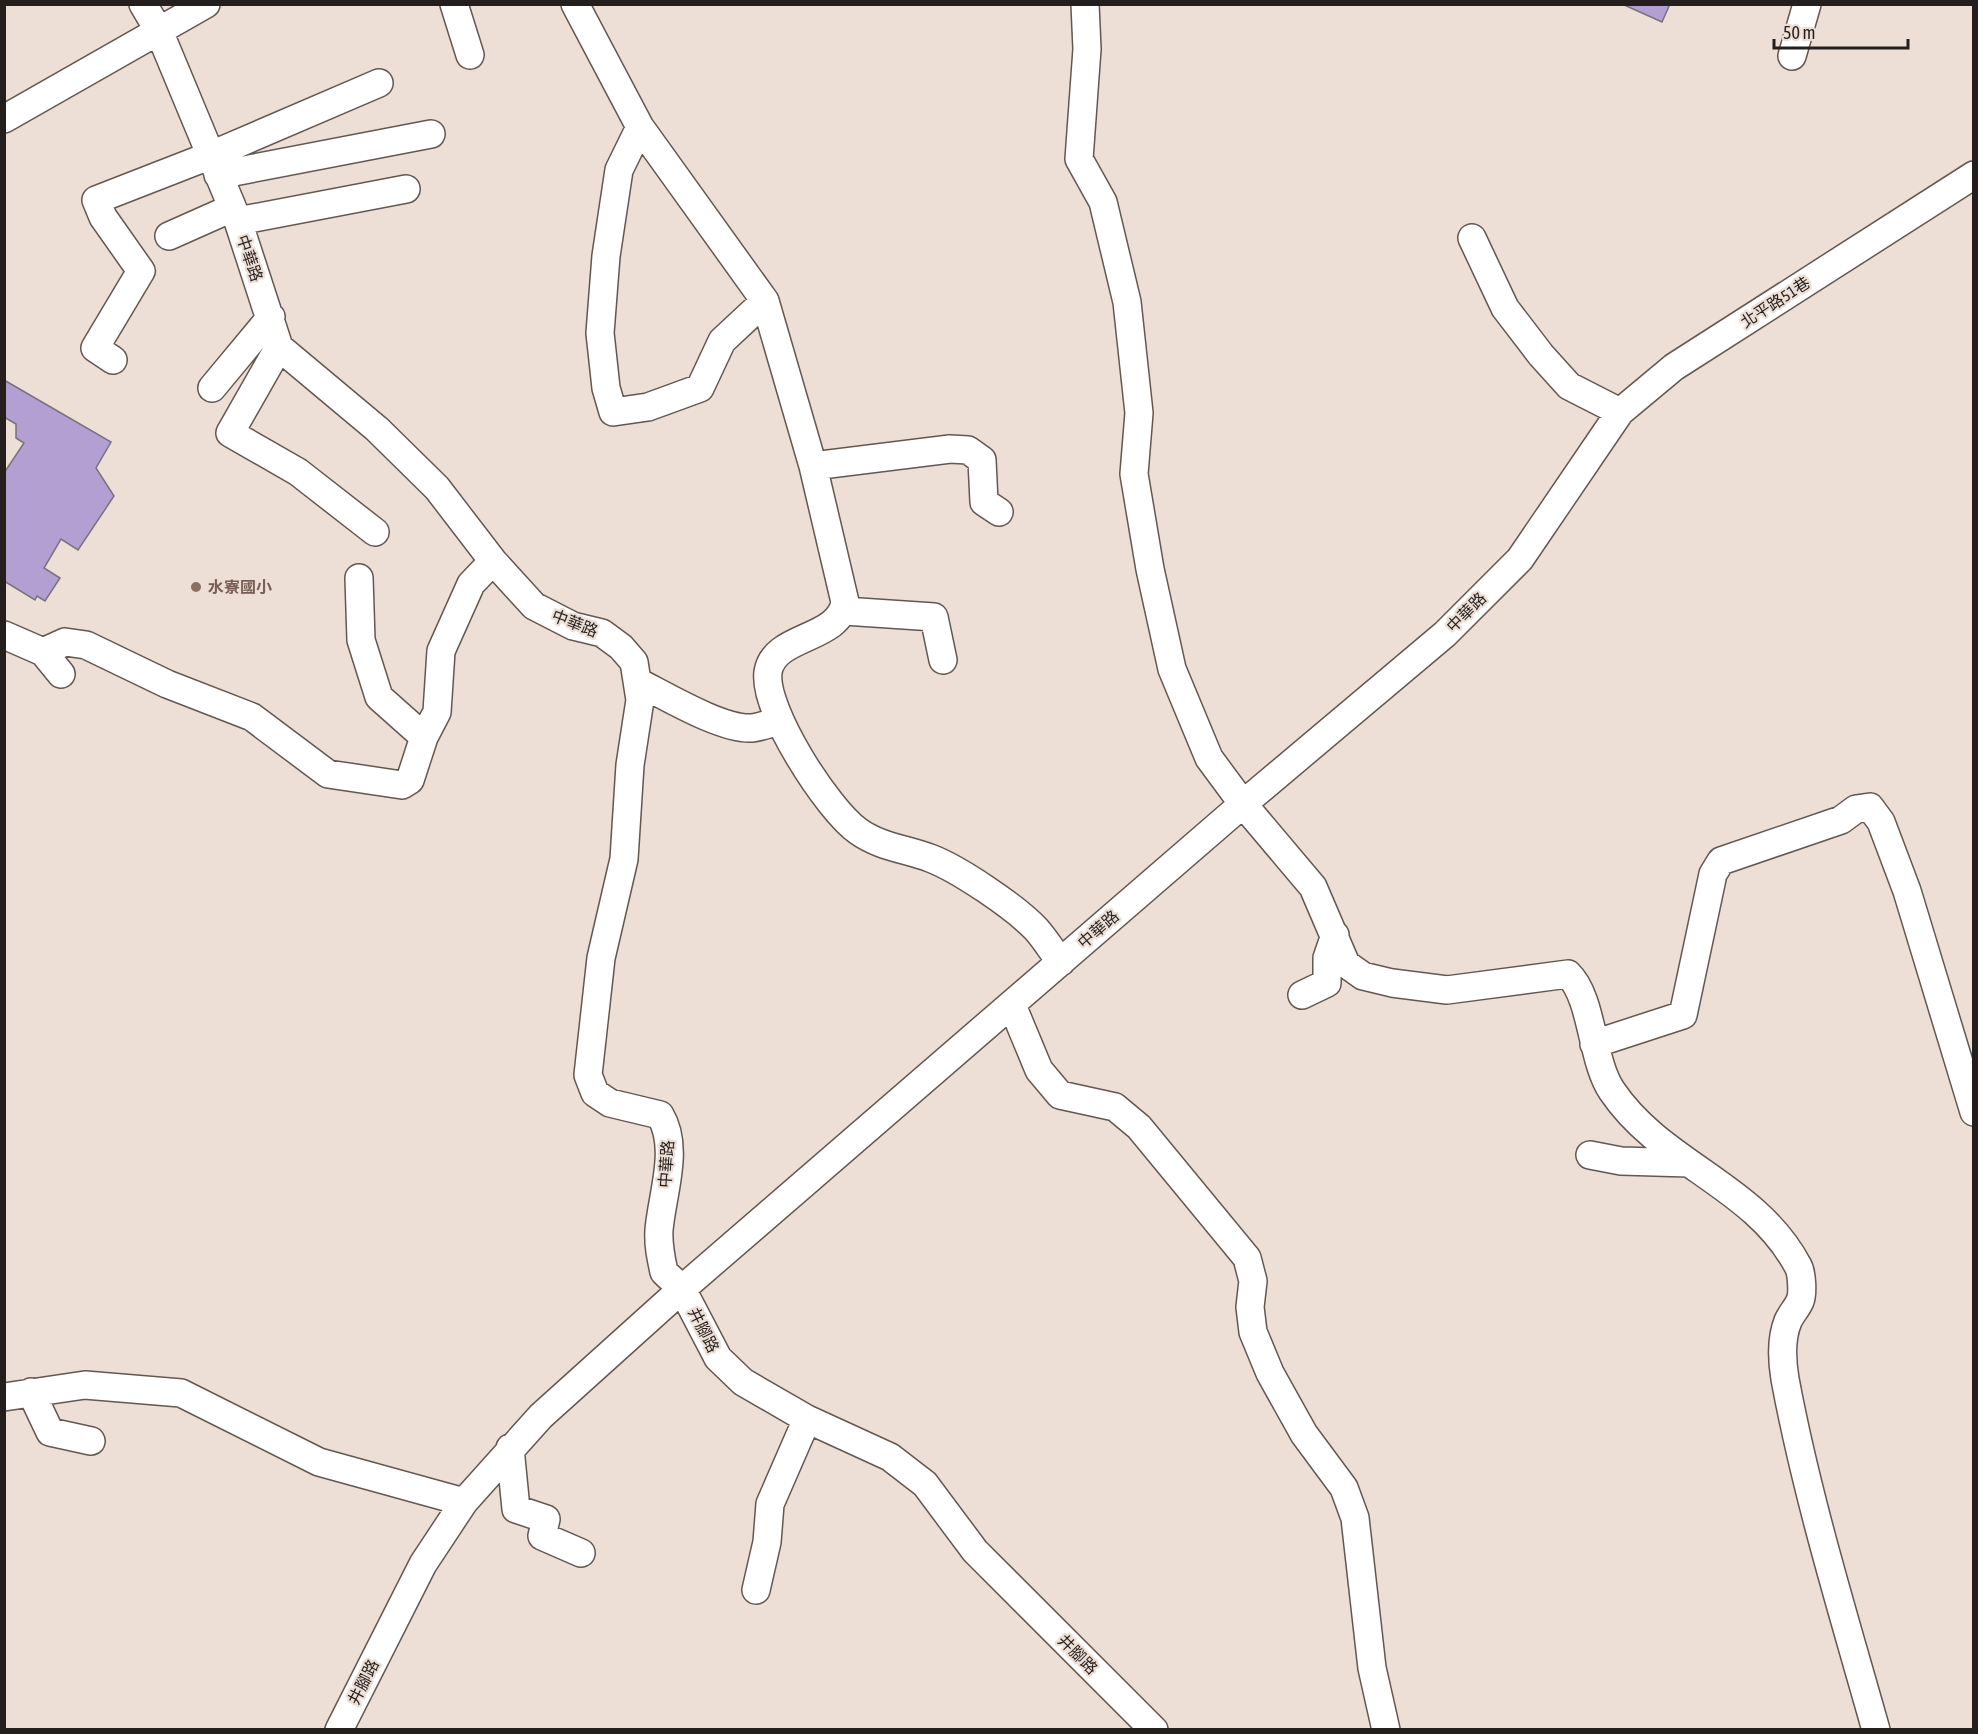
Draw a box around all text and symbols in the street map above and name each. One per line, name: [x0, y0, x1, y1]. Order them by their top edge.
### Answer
scale bar: [1774, 12, 1908, 50]
text: 50 m: [1783, 22, 1815, 43]
street label: 中華路: [234, 232, 266, 284]
street label: 北平路51巷: [1737, 273, 1813, 331]
place label: 水寮國小: [208, 578, 272, 596]
marker: 水寮國小: [189, 580, 203, 594]
street label: 中華路: [1443, 589, 1489, 635]
street label: 中華路: [549, 606, 601, 640]
street label: 中華路: [1074, 906, 1122, 952]
street label: 中華路: [655, 1139, 677, 1189]
street label: 井腳路: [685, 1305, 723, 1355]
street label: 井腳路: [1055, 1631, 1101, 1677]
street label: 井腳路: [344, 1657, 382, 1707]

